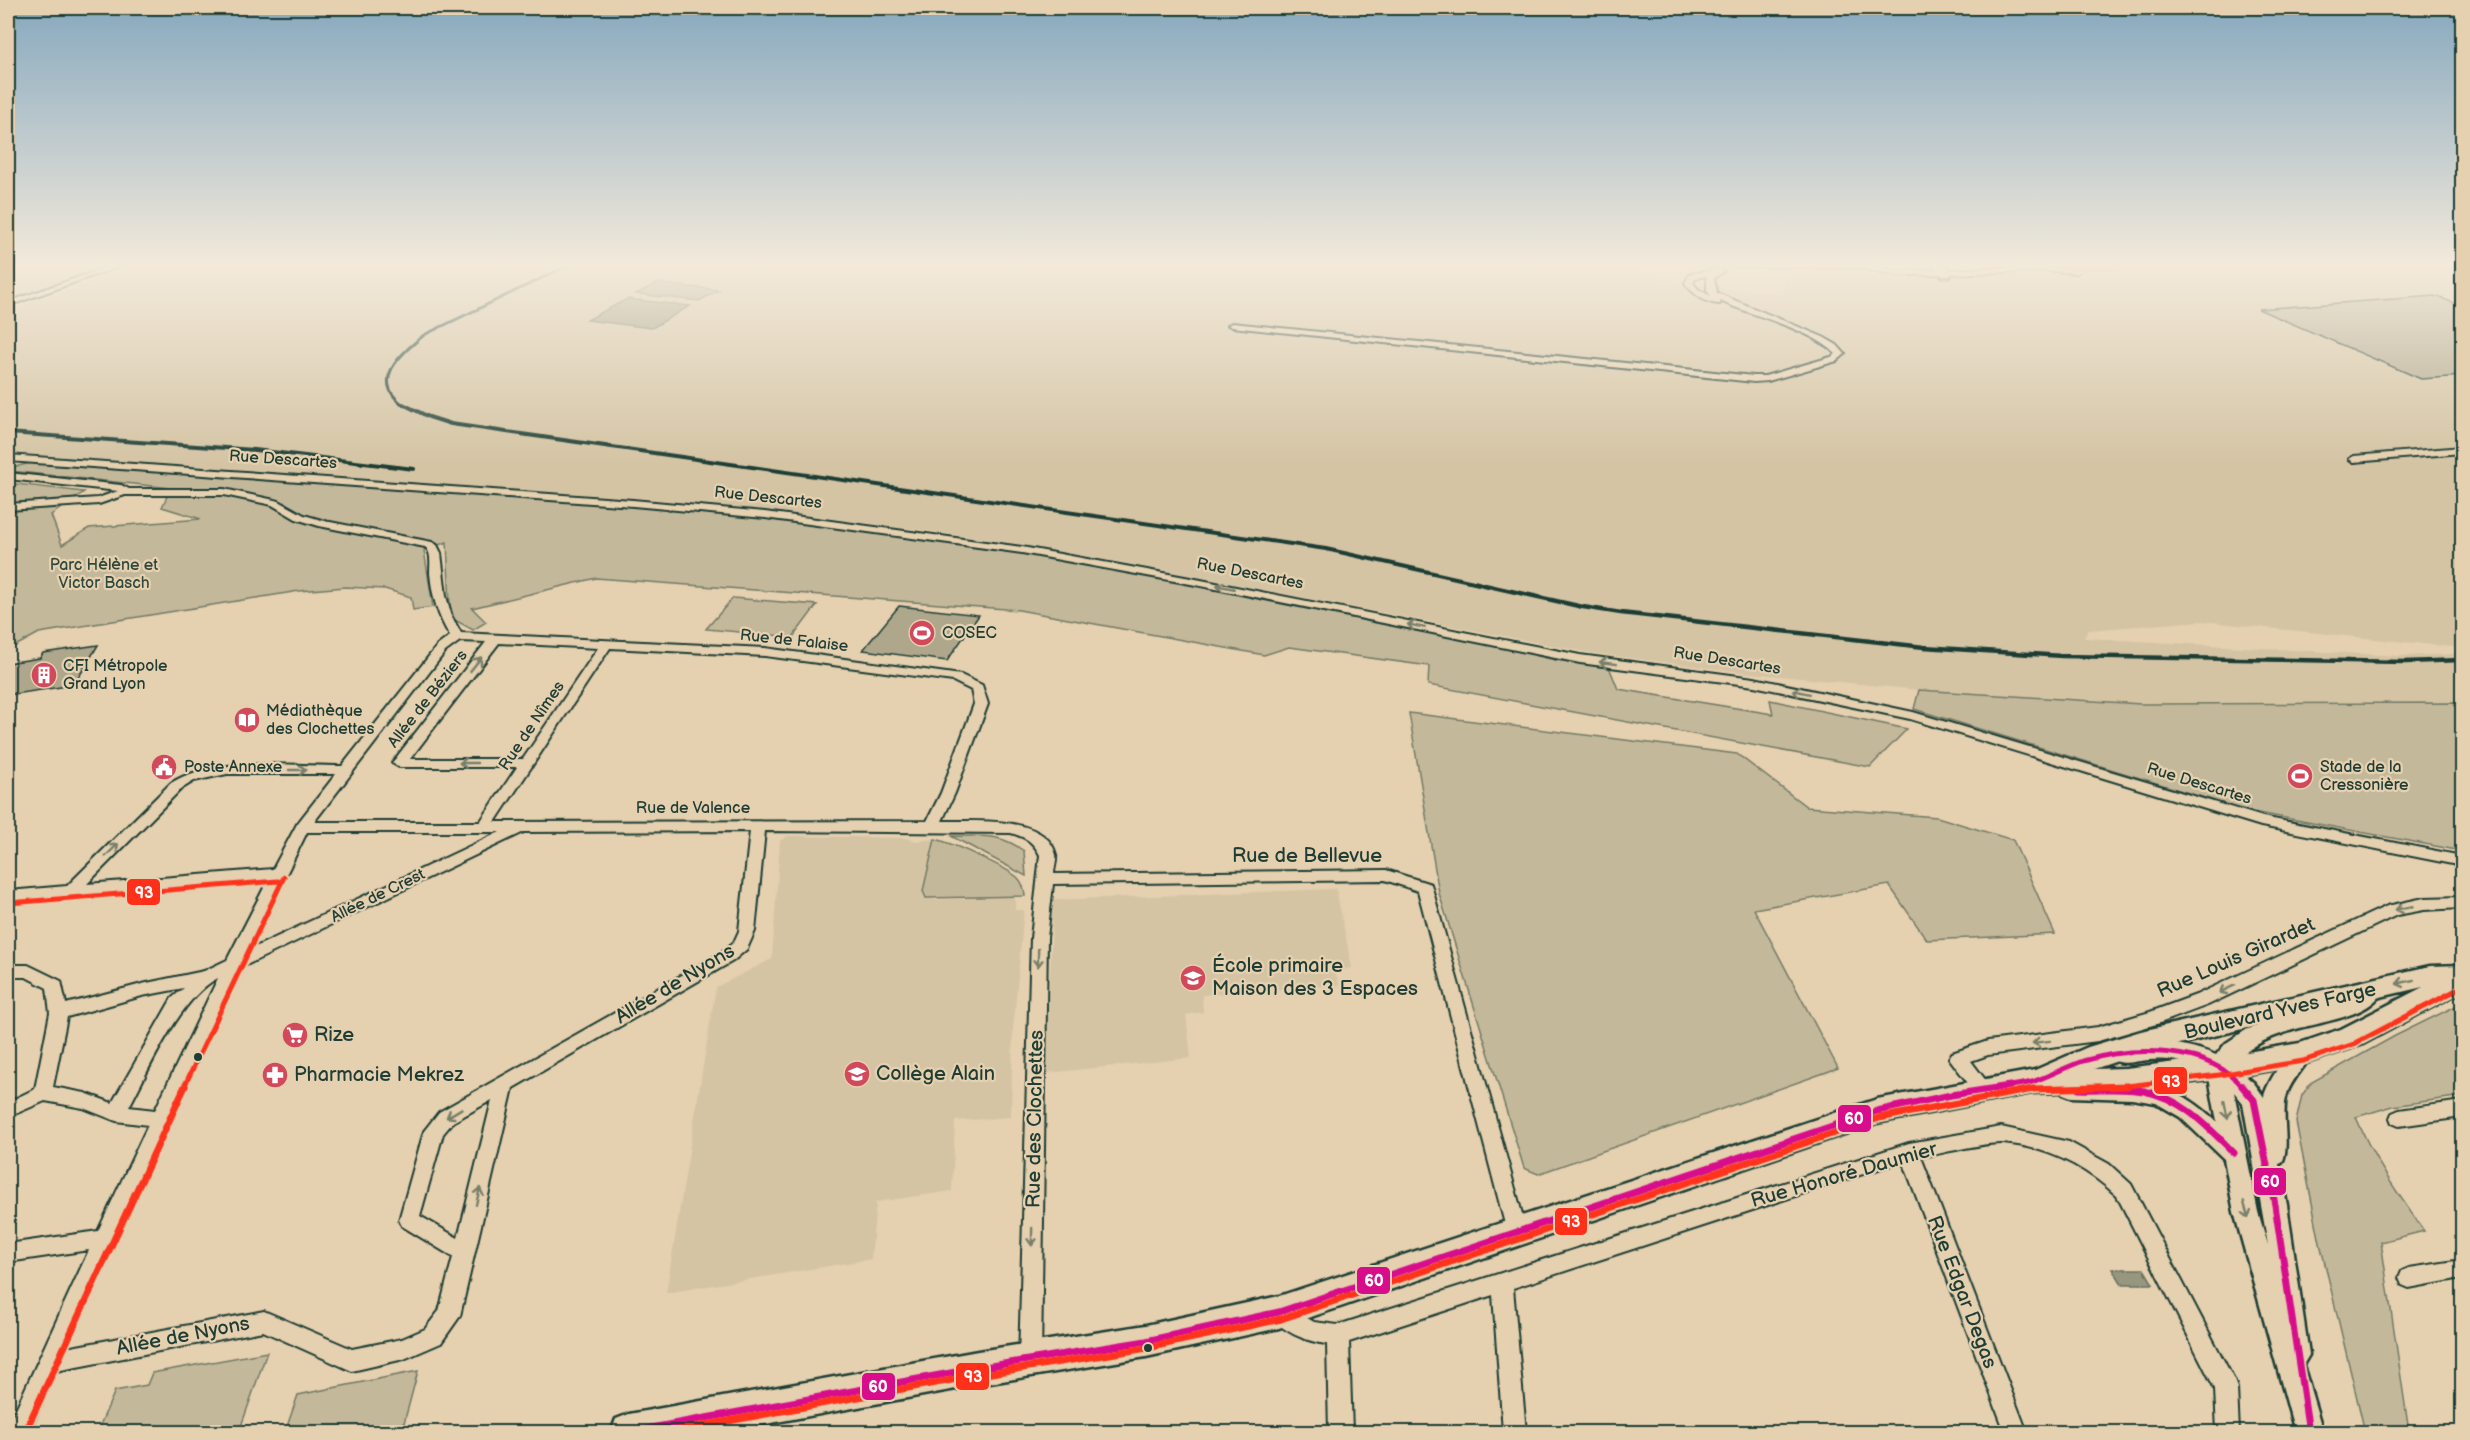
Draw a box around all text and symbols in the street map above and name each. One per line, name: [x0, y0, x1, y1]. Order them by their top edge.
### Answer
street label: Rue Descartes: [228, 447, 338, 473]
street label: Rue Descartes: [713, 483, 823, 513]
street label: Rue Descartes: [1195, 554, 1305, 594]
park label: Parc Hélène et Victor Basch: [50, 556, 158, 593]
one-way arrow: [1216, 581, 1236, 592]
sports icon: COSEC: [907, 618, 937, 648]
one-way arrow: [1407, 619, 1426, 631]
place label: COSEC: [942, 624, 997, 643]
street label: Rue de Falaise: [739, 626, 850, 656]
street label: Rue Descartes: [1672, 643, 1782, 679]
street label: Allée de Béziers: [384, 646, 472, 751]
one-way arrow: [470, 656, 483, 672]
place label: CFI Métropole Grand Lyon: [63, 657, 168, 694]
one-way arrow: [1598, 657, 1618, 668]
building icon: CFI Métropole Grand Lyon: [29, 660, 59, 690]
street label: Rue de Nîmes: [495, 678, 569, 774]
one-way arrow: [1791, 685, 1810, 697]
place label: Médiathèque des Clochettes: [266, 702, 374, 739]
library icon: Médiathèque des Clochettes: [232, 705, 262, 735]
public building icon: Poste Annexe: [149, 752, 179, 782]
one-way arrow: [459, 757, 479, 769]
place label: Poste Annexe: [184, 758, 283, 777]
place label: Stade de la Cressonière: [2320, 758, 2409, 795]
street label: Rue Descartes: [2144, 759, 2254, 809]
sports icon: Stade de la Cressonière: [2285, 761, 2315, 791]
one-way arrow: [288, 764, 308, 776]
street label: Rue de Valence: [636, 799, 751, 818]
one-way arrow: [105, 842, 120, 857]
street label: Rue de Bellevue: [1232, 844, 1382, 868]
street label: Allée de Crest: [328, 865, 428, 927]
line badge: 93: [126, 878, 161, 906]
text: 93: [135, 884, 153, 903]
one-way arrow: [2395, 903, 2415, 914]
street label: Rue Louis Girardet: [2154, 912, 2318, 1004]
street label: Allée de Nyons: [611, 939, 739, 1029]
one-way arrow: [1032, 947, 1044, 967]
place label: École primaire Maison des 3 Espaces: [1212, 953, 1418, 1001]
school or university icon: École primaire Maison des 3 Espaces: [1178, 963, 1208, 993]
street label: Boulevard Yves Farge: [2182, 977, 2378, 1045]
one-way arrow: [2395, 977, 2414, 989]
one-way arrow: [2219, 983, 2237, 995]
supermarket icon: Rize: [280, 1020, 310, 1050]
place label: Rize: [314, 1023, 354, 1047]
street label: Rue des Clochettes: [1021, 1030, 1049, 1208]
one-way arrow: [2031, 1036, 2051, 1047]
unlabelled marker: [192, 1051, 204, 1063]
school or university icon: Collège Alain: [842, 1059, 872, 1089]
pharmacy icon: Pharmacie Mekrez: [260, 1060, 290, 1090]
place label: Collège Alain: [876, 1062, 995, 1086]
place label: Pharmacie Mekrez: [294, 1063, 464, 1087]
line badge: 93: [2153, 1066, 2188, 1095]
text: 93: [2162, 1073, 2180, 1092]
one-way arrow: [2220, 1100, 2231, 1120]
line badge: 60: [1837, 1104, 1872, 1133]
one-way arrow: [446, 1108, 463, 1120]
text: 60: [1844, 1110, 1864, 1129]
street label: Rue Honoré Daumier: [1748, 1137, 1941, 1213]
line badge: 60: [2253, 1167, 2287, 1196]
text: 60: [2260, 1173, 2280, 1192]
one-way arrow: [472, 1187, 484, 1206]
one-way arrow: [2240, 1200, 2252, 1219]
line badge: 93: [1554, 1207, 1588, 1236]
street label: Rue Edgar Degas: [1922, 1212, 2002, 1372]
text: 93: [1562, 1213, 1580, 1232]
one-way arrow: [1027, 1226, 1038, 1246]
line badge: 60: [1356, 1266, 1391, 1295]
text: 60: [1364, 1272, 1384, 1291]
street label: Allée de Nyons: [114, 1311, 252, 1361]
unlabelled marker: [1142, 1342, 1154, 1354]
line badge: 93: [955, 1362, 990, 1391]
text: 93: [964, 1368, 982, 1387]
line badge: 60: [861, 1372, 896, 1401]
text: 60: [868, 1378, 888, 1397]

